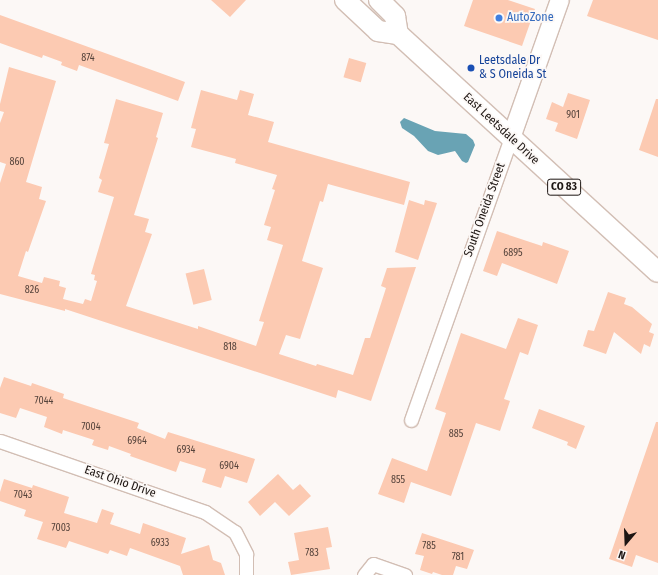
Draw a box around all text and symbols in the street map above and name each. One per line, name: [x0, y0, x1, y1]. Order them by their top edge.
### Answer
place label: AutoZone: [507, 11, 554, 25]
marker: AutoZone: [494, 13, 504, 23]
house number: 874: [81, 53, 95, 65]
place label: Leetsdale Dr & S Oneida St: [479, 54, 546, 82]
marker: Leetsdale Dr & S Oneida St: [466, 63, 476, 73]
street label: East Leetsdale Drive: [460, 90, 542, 168]
house number: 901: [566, 110, 580, 122]
house number: 860: [9, 157, 25, 169]
street label: South Oneida Street: [461, 161, 509, 259]
road number: CO 83: [547, 178, 581, 196]
house number: 6895: [503, 248, 523, 260]
house number: 826: [25, 285, 39, 297]
house number: 818: [223, 342, 237, 354]
house number: 7044: [35, 396, 53, 408]
house number: 7004: [81, 422, 101, 434]
house number: 885: [449, 429, 463, 441]
house number: 6964: [127, 436, 147, 448]
house number: 6934: [177, 445, 195, 457]
house number: 6904: [219, 461, 239, 473]
street label: East Ohio Drive: [82, 463, 158, 501]
house number: 855: [391, 475, 405, 487]
house number: 7043: [14, 490, 32, 502]
house number: 7003: [52, 523, 70, 535]
north arrow: [606, 523, 646, 563]
house number: 6933: [151, 538, 169, 550]
house number: 785: [422, 541, 436, 553]
house number: 783: [305, 548, 319, 560]
text: N: [617, 548, 627, 562]
house number: 781: [452, 552, 464, 564]

